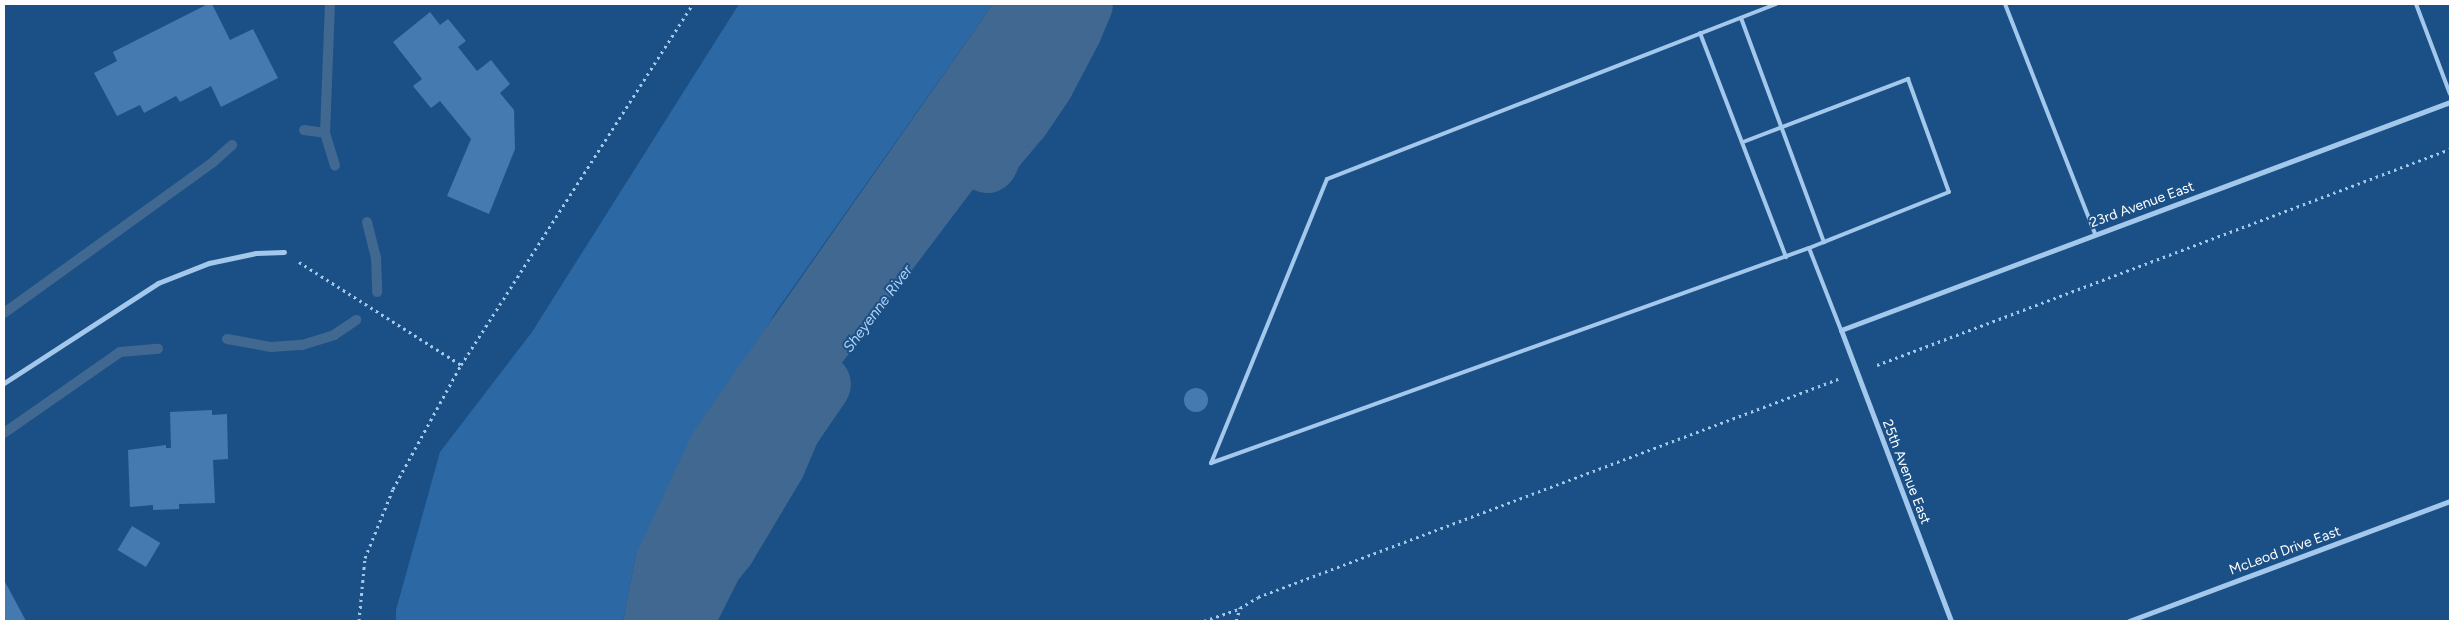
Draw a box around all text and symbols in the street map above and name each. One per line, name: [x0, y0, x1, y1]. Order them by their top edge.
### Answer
street label: 23rd Avenue East: [2087, 178, 2197, 232]
water label: Sheyenne River: [839, 262, 917, 356]
street label: 25th Avenue East: [1878, 417, 1934, 527]
street label: McLeod Drive East: [2227, 523, 2343, 579]

